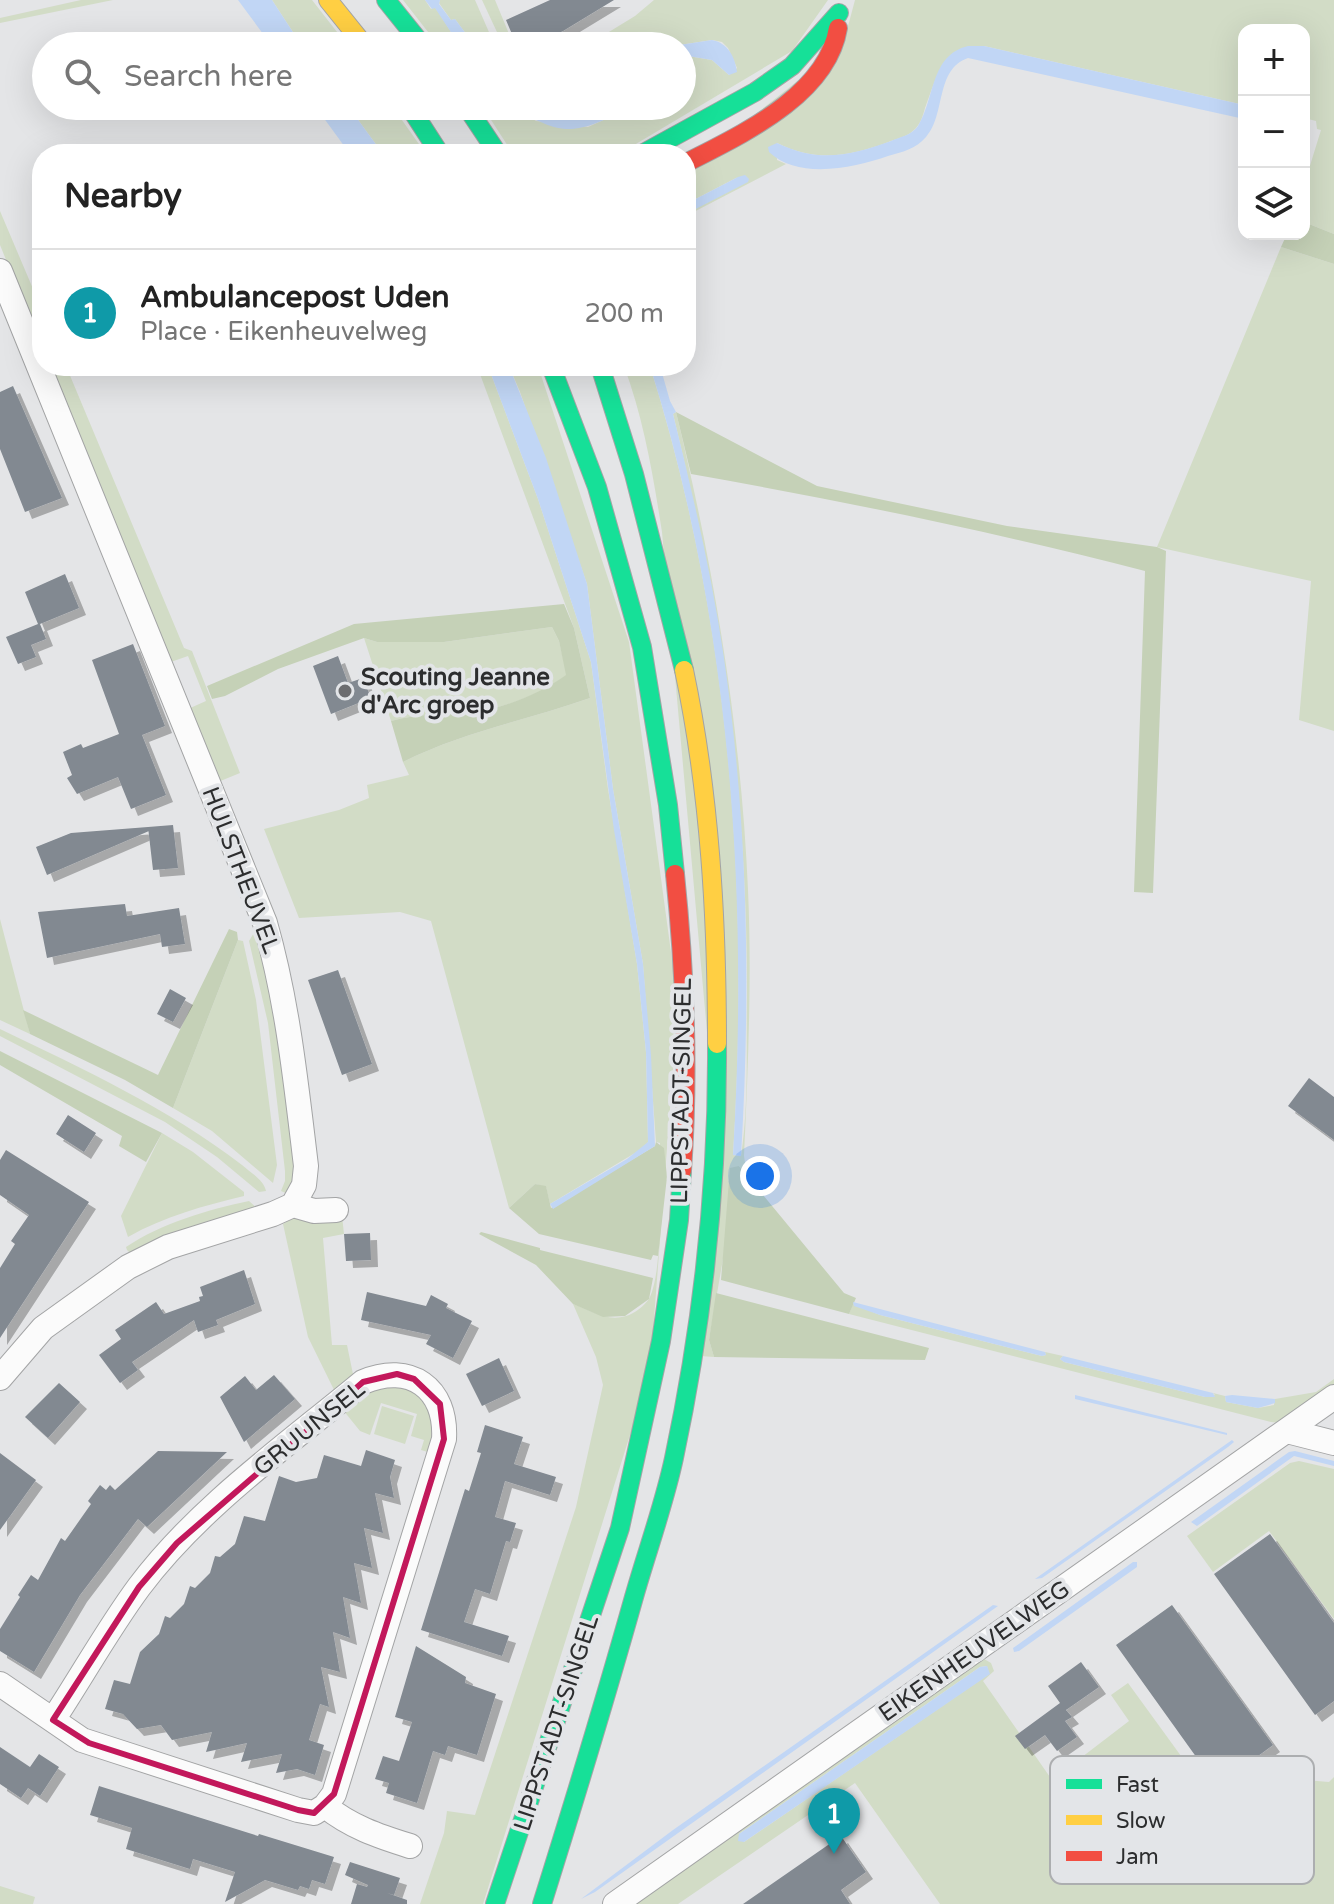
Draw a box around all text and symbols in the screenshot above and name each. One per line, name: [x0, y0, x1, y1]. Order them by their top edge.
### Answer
map controls: [1238, 24, 1310, 240]
button: +: [1238, 24, 1310, 96]
search box: [32, 32, 696, 120]
icon: search: [60, 54, 104, 98]
text: Search here: [124, 58, 293, 95]
button: −: [1238, 96, 1310, 168]
button: layers: [1238, 168, 1310, 240]
text: Nearby: [64, 176, 182, 217]
text: Ambulancepost Uden: [140, 279, 449, 316]
text: 1: [82, 298, 98, 329]
text: 200 m: [584, 298, 664, 329]
text: Place · Eikenheuvelweg: [140, 316, 427, 347]
place label: Scouting Jeanne d'Arc groep: [361, 663, 550, 720]
marker: Scouting Jeanne d'Arc groep: [336, 682, 354, 700]
street label: HULSTHEUVEL: [195, 783, 286, 958]
street label: LIPPSTADT-SINGEL: [665, 978, 698, 1204]
your location: [740, 1156, 780, 1196]
street label: GRUUNSEL: [248, 1375, 371, 1482]
street label: EIKENHEUVELWEG: [873, 1574, 1076, 1728]
street label: LIPPSTADT-SINGEL: [508, 1611, 605, 1835]
legend: [1050, 1756, 1314, 1884]
text: Fast: [1116, 1772, 1159, 1798]
pin: 1: [808, 1788, 860, 1854]
text: Slow: [1116, 1808, 1166, 1834]
text: Jam: [1116, 1844, 1159, 1870]

